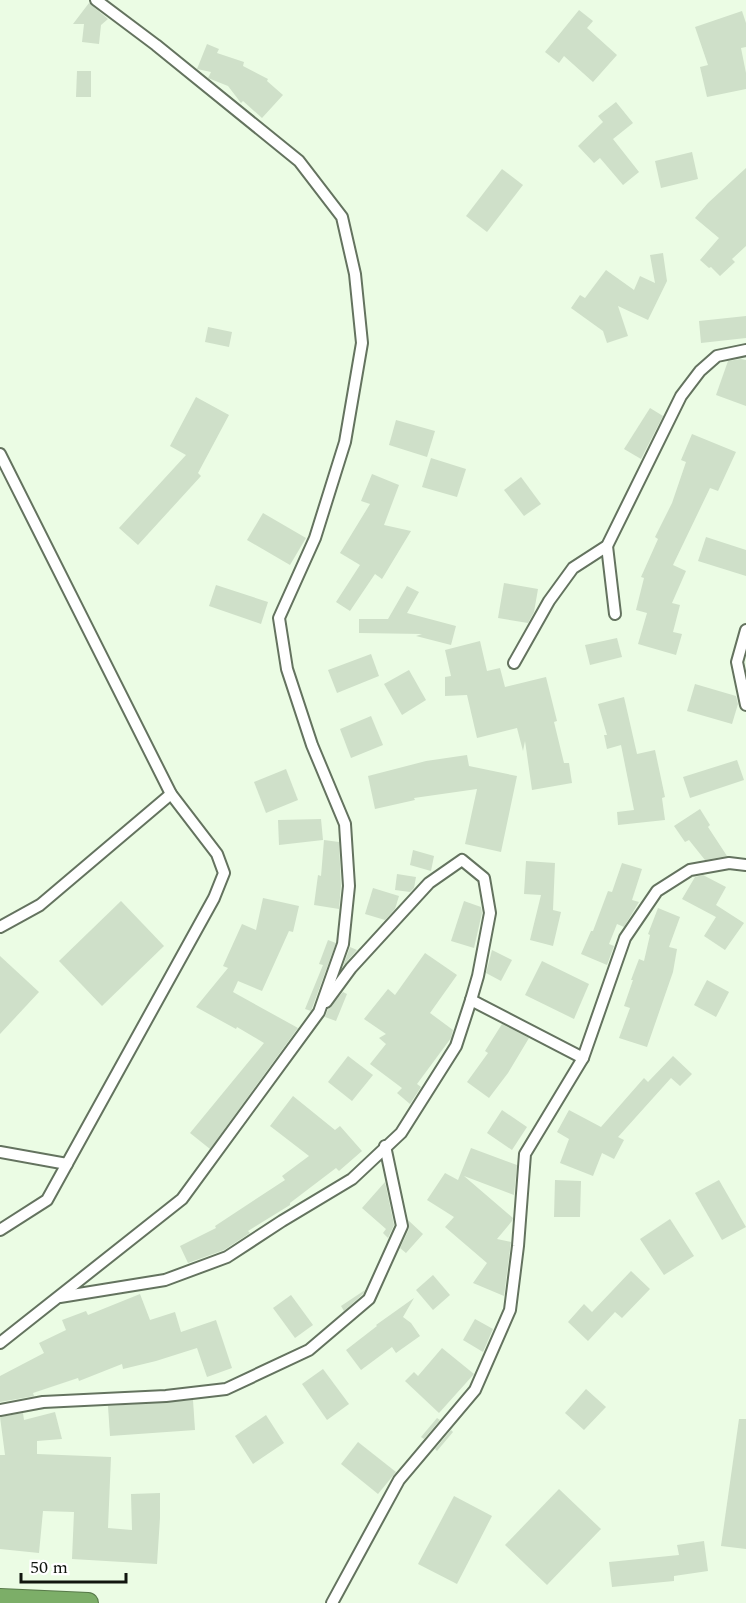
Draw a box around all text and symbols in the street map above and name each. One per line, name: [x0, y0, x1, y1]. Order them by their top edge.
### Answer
scale bar: [21, 1546, 126, 1584]
text: 50 m: [30, 1554, 68, 1581]

